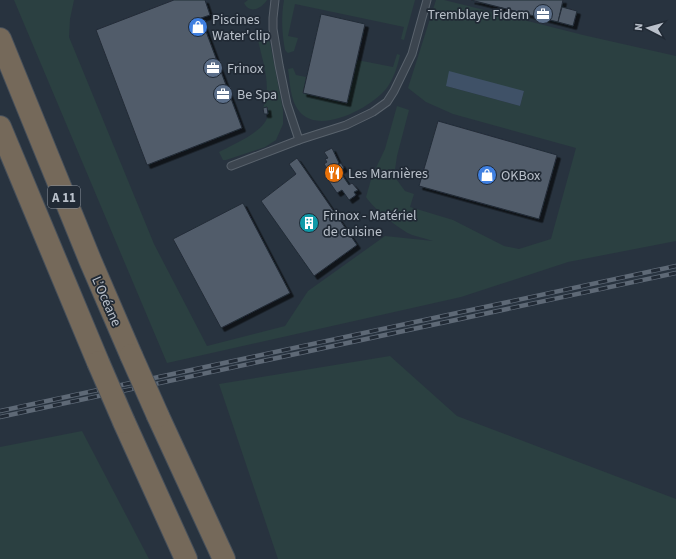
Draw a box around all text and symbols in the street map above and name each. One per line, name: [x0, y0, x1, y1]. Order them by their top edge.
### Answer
office icon: Tremblaye Fidem: [532, 3, 554, 25]
place label: Tremblaye Fidem: [428, 5, 529, 25]
north arrow: [628, 8, 668, 48]
place label: Piscines Water'clip: [212, 10, 270, 46]
shop icon: Piscines Water'clip: [187, 16, 209, 38]
text: N: [631, 23, 646, 31]
office icon: Frinox: [202, 57, 224, 79]
place label: Frinox: [227, 59, 264, 79]
office icon: Be Spa: [212, 83, 234, 105]
place label: Be Spa: [237, 85, 277, 105]
restaurant icon: Les Marnières: [323, 162, 345, 184]
place label: Les Marnières: [348, 164, 428, 184]
shop icon: OKBox: [476, 164, 498, 186]
place label: OKBox: [501, 166, 541, 186]
road number: A 11: [48, 186, 80, 208]
place label: Frinox - Matériel de cuisine: [323, 206, 417, 242]
building icon: Frinox - Matériel de cuisine: [298, 212, 320, 234]
street label: L’Océane: [86, 273, 126, 330]

